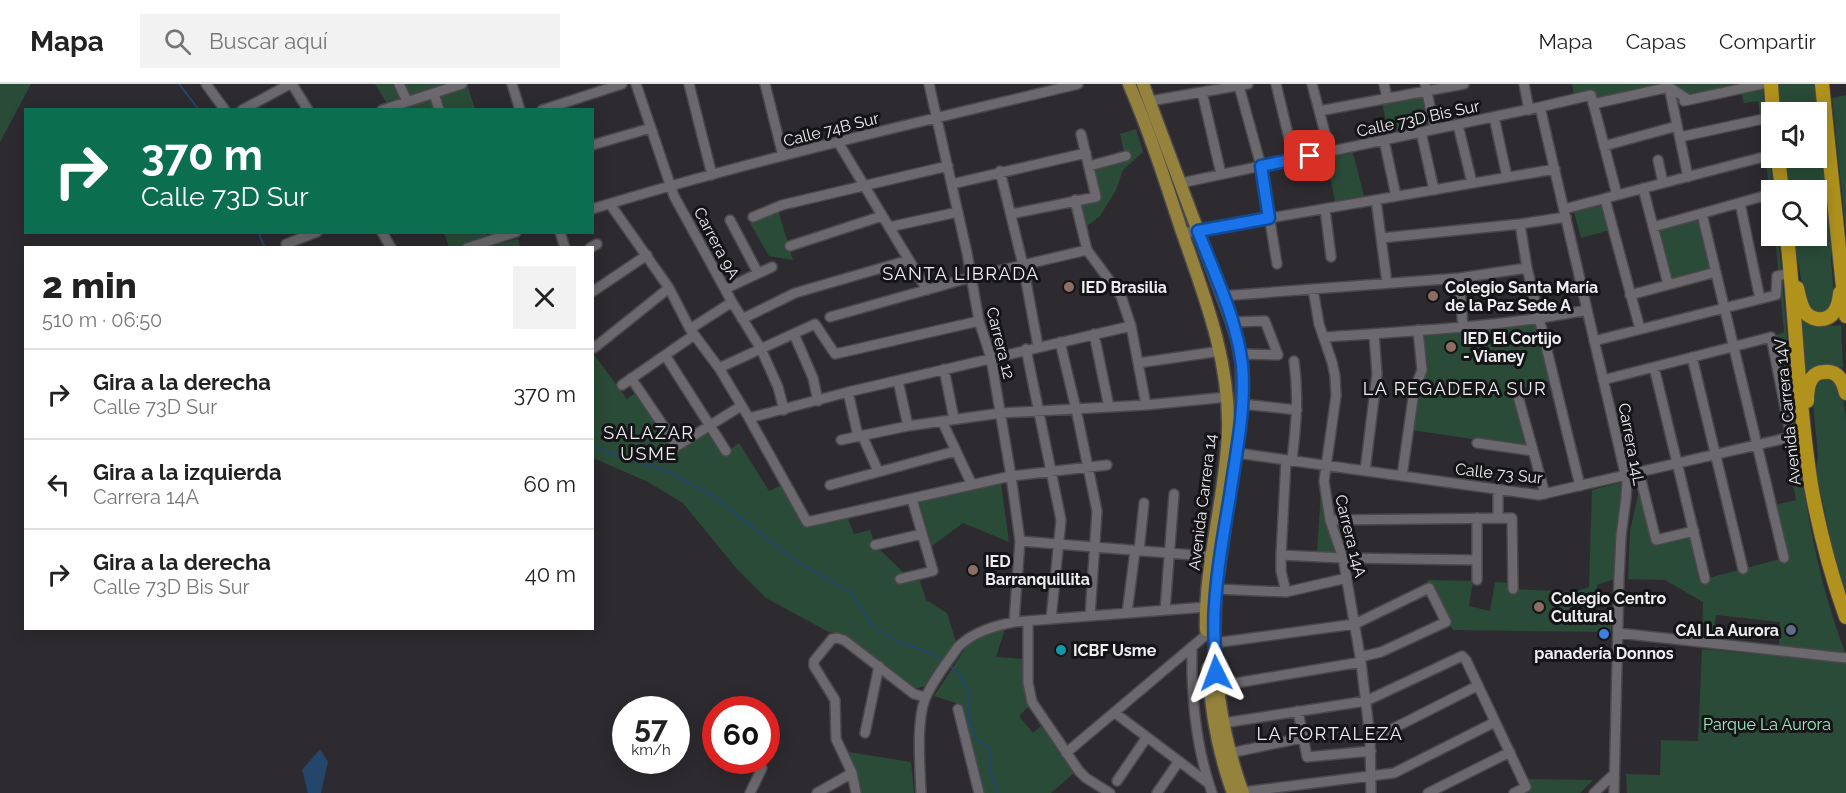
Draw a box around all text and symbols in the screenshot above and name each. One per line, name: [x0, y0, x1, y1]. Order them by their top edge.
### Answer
search box: [140, 14, 560, 68]
text: Mapa: [30, 25, 104, 58]
icon: search: [161, 25, 194, 58]
text: Buscar aquí: [209, 28, 328, 54]
text: Mapa: [1538, 29, 1593, 54]
text: Capas: [1626, 29, 1686, 54]
text: Compartir: [1719, 29, 1816, 54]
street label: Calle 73D Bis Sur: [1355, 96, 1482, 141]
map controls: [1761, 102, 1827, 246]
button: sound: [1761, 102, 1827, 168]
street label: Calle 74B Sur: [781, 108, 881, 151]
pin: [1284, 130, 1335, 181]
text: 370 m: [141, 131, 263, 180]
icon: right: [42, 132, 120, 210]
icon: arrive: [1293, 139, 1326, 172]
button: search: [1761, 180, 1827, 246]
text: Calle 73D Sur: [141, 181, 309, 212]
street label: Carrera 9A: [690, 204, 743, 283]
district label: SANTA LIBRADA: [882, 263, 1040, 284]
text: 2 min: [42, 264, 137, 306]
button: close: [513, 266, 576, 329]
place label: IED Brasilia: [1081, 278, 1167, 297]
place label: Colegio Santa María de la Paz Sede A: [1445, 278, 1598, 315]
marker: IED Brasilia: [1062, 280, 1076, 294]
marker: Colegio Santa María de la Paz Sede A: [1426, 289, 1440, 303]
street label: Carrera 12: [982, 305, 1019, 381]
text: 510 m · 06:50: [42, 308, 162, 332]
place label: IED El Cortijo - Vianey: [1463, 329, 1562, 366]
street label: Avenida Carrera 14V: [1770, 337, 1805, 486]
marker: IED El Cortijo - Vianey: [1444, 340, 1458, 354]
text: Gira a la derecha: [93, 369, 271, 395]
icon: right: [42, 378, 75, 411]
district label: LA REGADERA SUR: [1363, 378, 1547, 399]
text: 370 m: [513, 381, 576, 407]
text: Calle 73D Sur: [93, 395, 217, 419]
street label: Carrera 14L: [1614, 401, 1649, 487]
district label: SALAZAR USME: [603, 422, 695, 464]
street label: Avenida Carrera 14: [1185, 432, 1220, 571]
text: Gira a la izquierda: [93, 459, 282, 485]
street label: Calle 73 Sur: [1454, 459, 1544, 488]
icon: left: [42, 468, 75, 501]
text: 60 m: [523, 471, 576, 497]
text: Carrera 14A: [93, 485, 199, 509]
street label: Carrera 14A: [1331, 493, 1370, 580]
text: Gira a la derecha: [93, 549, 271, 575]
place label: IED Barranquillita: [985, 552, 1090, 589]
icon: right: [42, 558, 75, 591]
text: 40 m: [525, 561, 576, 587]
marker: IED Barranquillita: [966, 563, 980, 577]
text: Calle 73D Bis Sur: [93, 575, 250, 599]
place label: Colegio Centro Cultural: [1551, 589, 1666, 626]
marker: Colegio Centro Cultural: [1532, 600, 1546, 614]
place label: CAI La Aurora: [1676, 621, 1779, 640]
marker: CAI La Aurora: [1784, 623, 1798, 637]
marker: panadería Donnos: [1597, 627, 1611, 641]
place label: ICBF Usme: [1073, 641, 1157, 660]
position arrow: [1184, 641, 1248, 705]
marker: ICBF Usme: [1054, 643, 1068, 657]
place label: panadería Donnos: [1534, 644, 1674, 663]
speed limit sign: 60: [702, 696, 780, 774]
text: 57: [634, 710, 668, 745]
park label: Parque La Aurora: [1703, 715, 1831, 734]
district label: LA FORTALEZA: [1256, 723, 1404, 744]
text: km/h: [631, 741, 671, 759]

